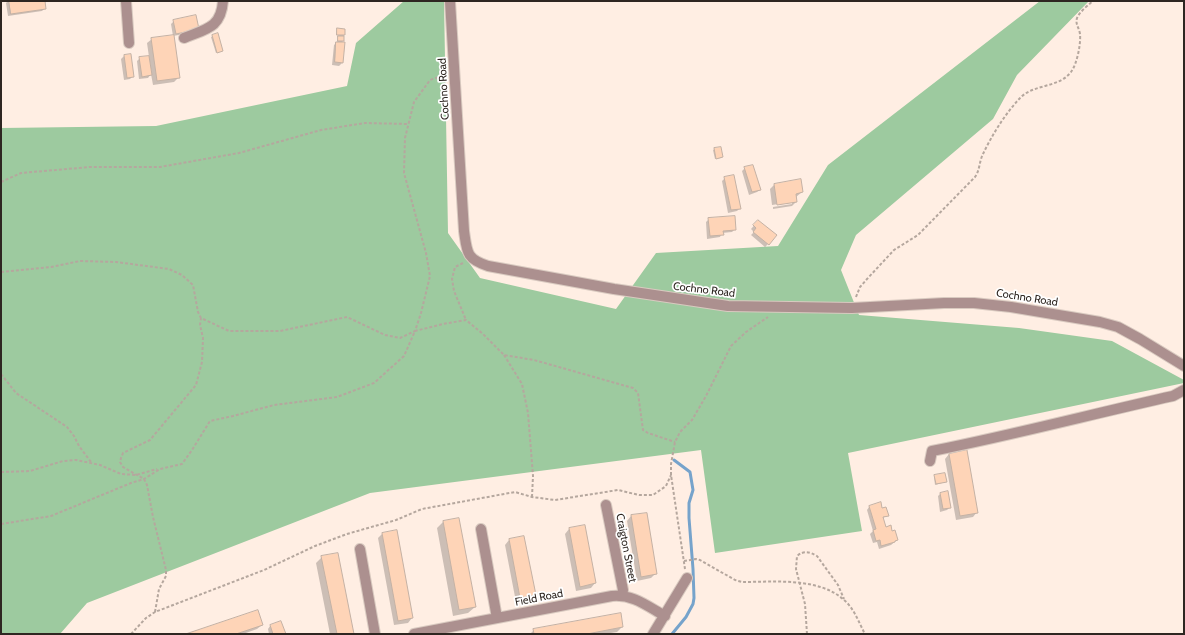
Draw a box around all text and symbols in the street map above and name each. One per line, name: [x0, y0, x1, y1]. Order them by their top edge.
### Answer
street label: Cochno Road: [436, 58, 452, 120]
street label: Cochno Road: [672, 280, 736, 300]
street label: Cochno Road: [995, 287, 1059, 309]
street label: Craigton Street: [613, 512, 639, 584]
street label: Field Road: [514, 587, 564, 609]

